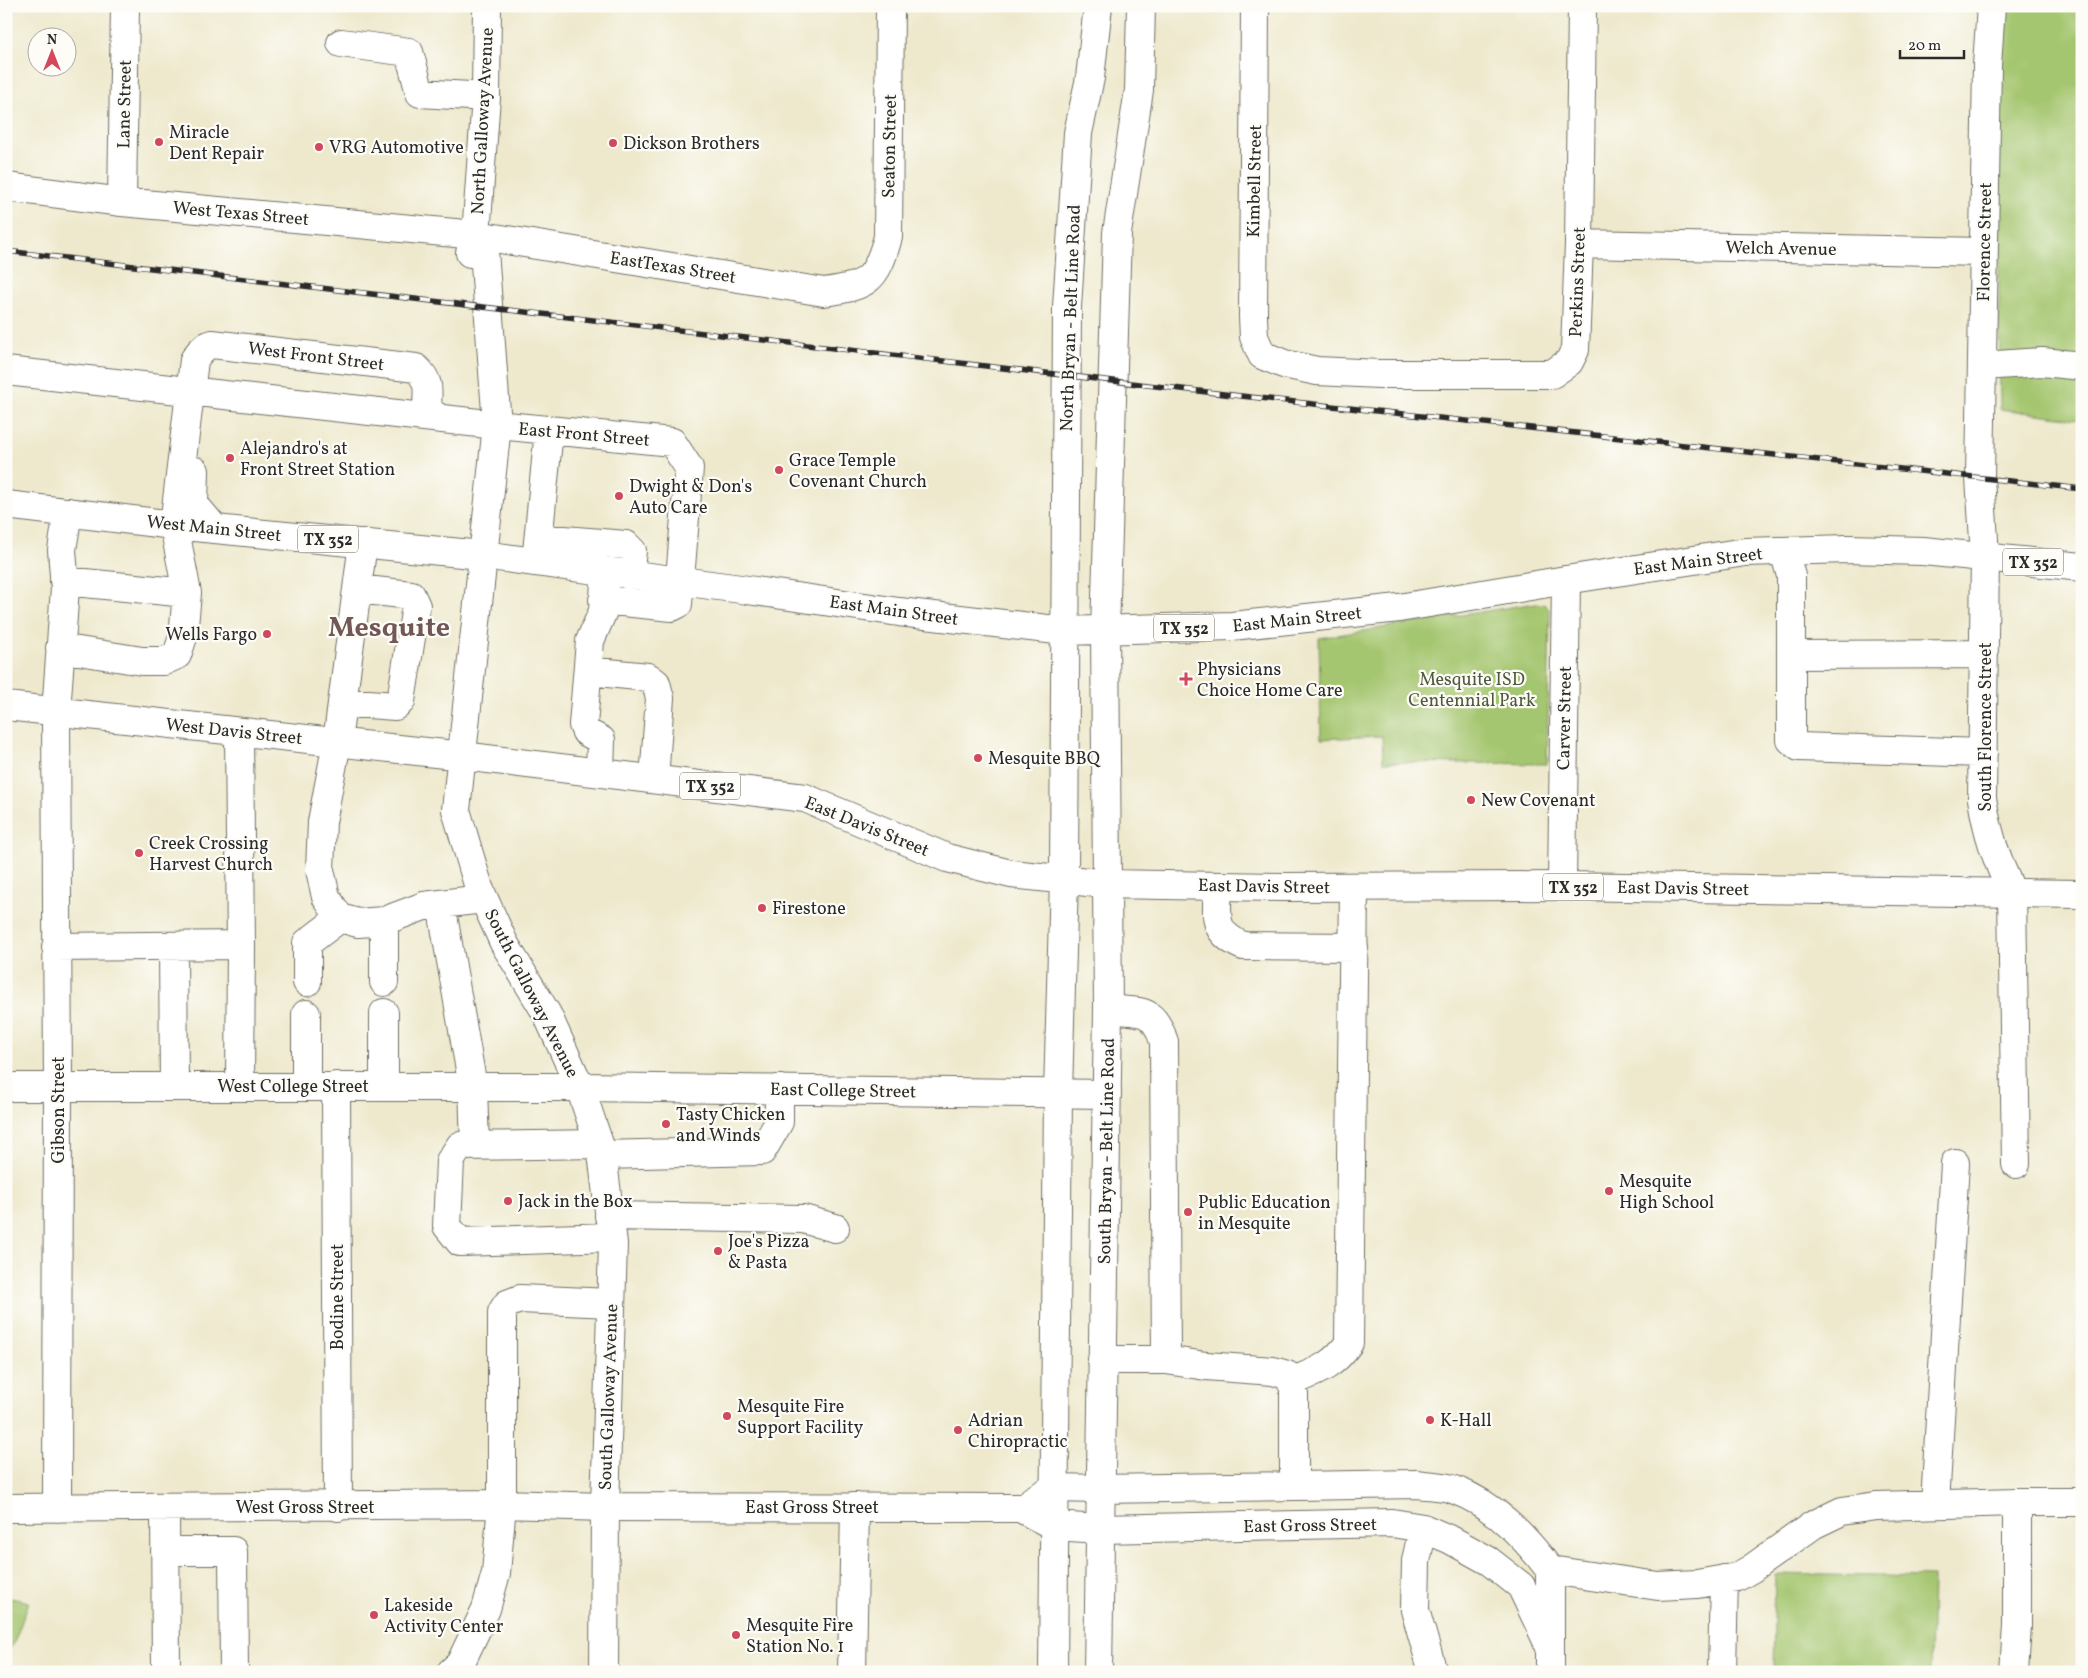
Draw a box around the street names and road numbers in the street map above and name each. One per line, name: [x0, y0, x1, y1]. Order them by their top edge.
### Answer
street label: North Galloway Avenue: [466, 27, 501, 215]
street label: Lane Street: [112, 59, 139, 149]
street label: Seaton Street: [877, 94, 904, 198]
street label: Kimbell Street: [1242, 124, 1269, 238]
street label: Florence Street: [1972, 182, 1999, 302]
street label: West Texas Street: [172, 196, 310, 233]
street label: North Bryan - Belt Line Road: [1055, 204, 1088, 432]
street label: Perkins Street: [1564, 226, 1593, 338]
street label: Welch Avenue: [1725, 236, 1837, 263]
street label: EastTexas Street: [608, 246, 738, 291]
street label: West Front Street: [246, 337, 385, 378]
street label: East Front Street: [517, 417, 651, 454]
street label: West Main Street: [145, 510, 282, 549]
road number: TX 352: [298, 526, 358, 552]
street label: East Main Street: [1632, 542, 1764, 583]
road number: TX 352: [2003, 548, 2063, 576]
street label: East Main Street: [828, 590, 960, 633]
street label: East Main Street: [1231, 601, 1363, 640]
road number: TX 352: [1154, 614, 1214, 641]
street label: South Florence Street: [1974, 642, 1999, 812]
street label: Carver Street: [1552, 666, 1579, 770]
street label: West Davis Street: [164, 713, 304, 752]
road number: TX 352: [680, 772, 740, 799]
street label: East Davis Street: [800, 791, 932, 864]
street label: East Davis Street: [1198, 874, 1330, 901]
road number: TX 352: [1543, 874, 1603, 900]
street label: East Davis Street: [1617, 876, 1749, 903]
street label: South Galloway Avenue: [477, 905, 584, 1082]
street label: South Bryan - Belt Line Road: [1093, 1038, 1122, 1265]
street label: Gibson Street: [47, 1056, 72, 1164]
street label: West College Street: [217, 1075, 369, 1100]
street label: East College Street: [770, 1078, 916, 1105]
street label: Bodine Street: [326, 1244, 351, 1350]
street label: South Galloway Avenue: [594, 1303, 625, 1491]
street label: West Gross Street: [235, 1496, 375, 1521]
street label: East Gross Street: [745, 1496, 879, 1521]
street label: East Gross Street: [1243, 1513, 1377, 1540]

